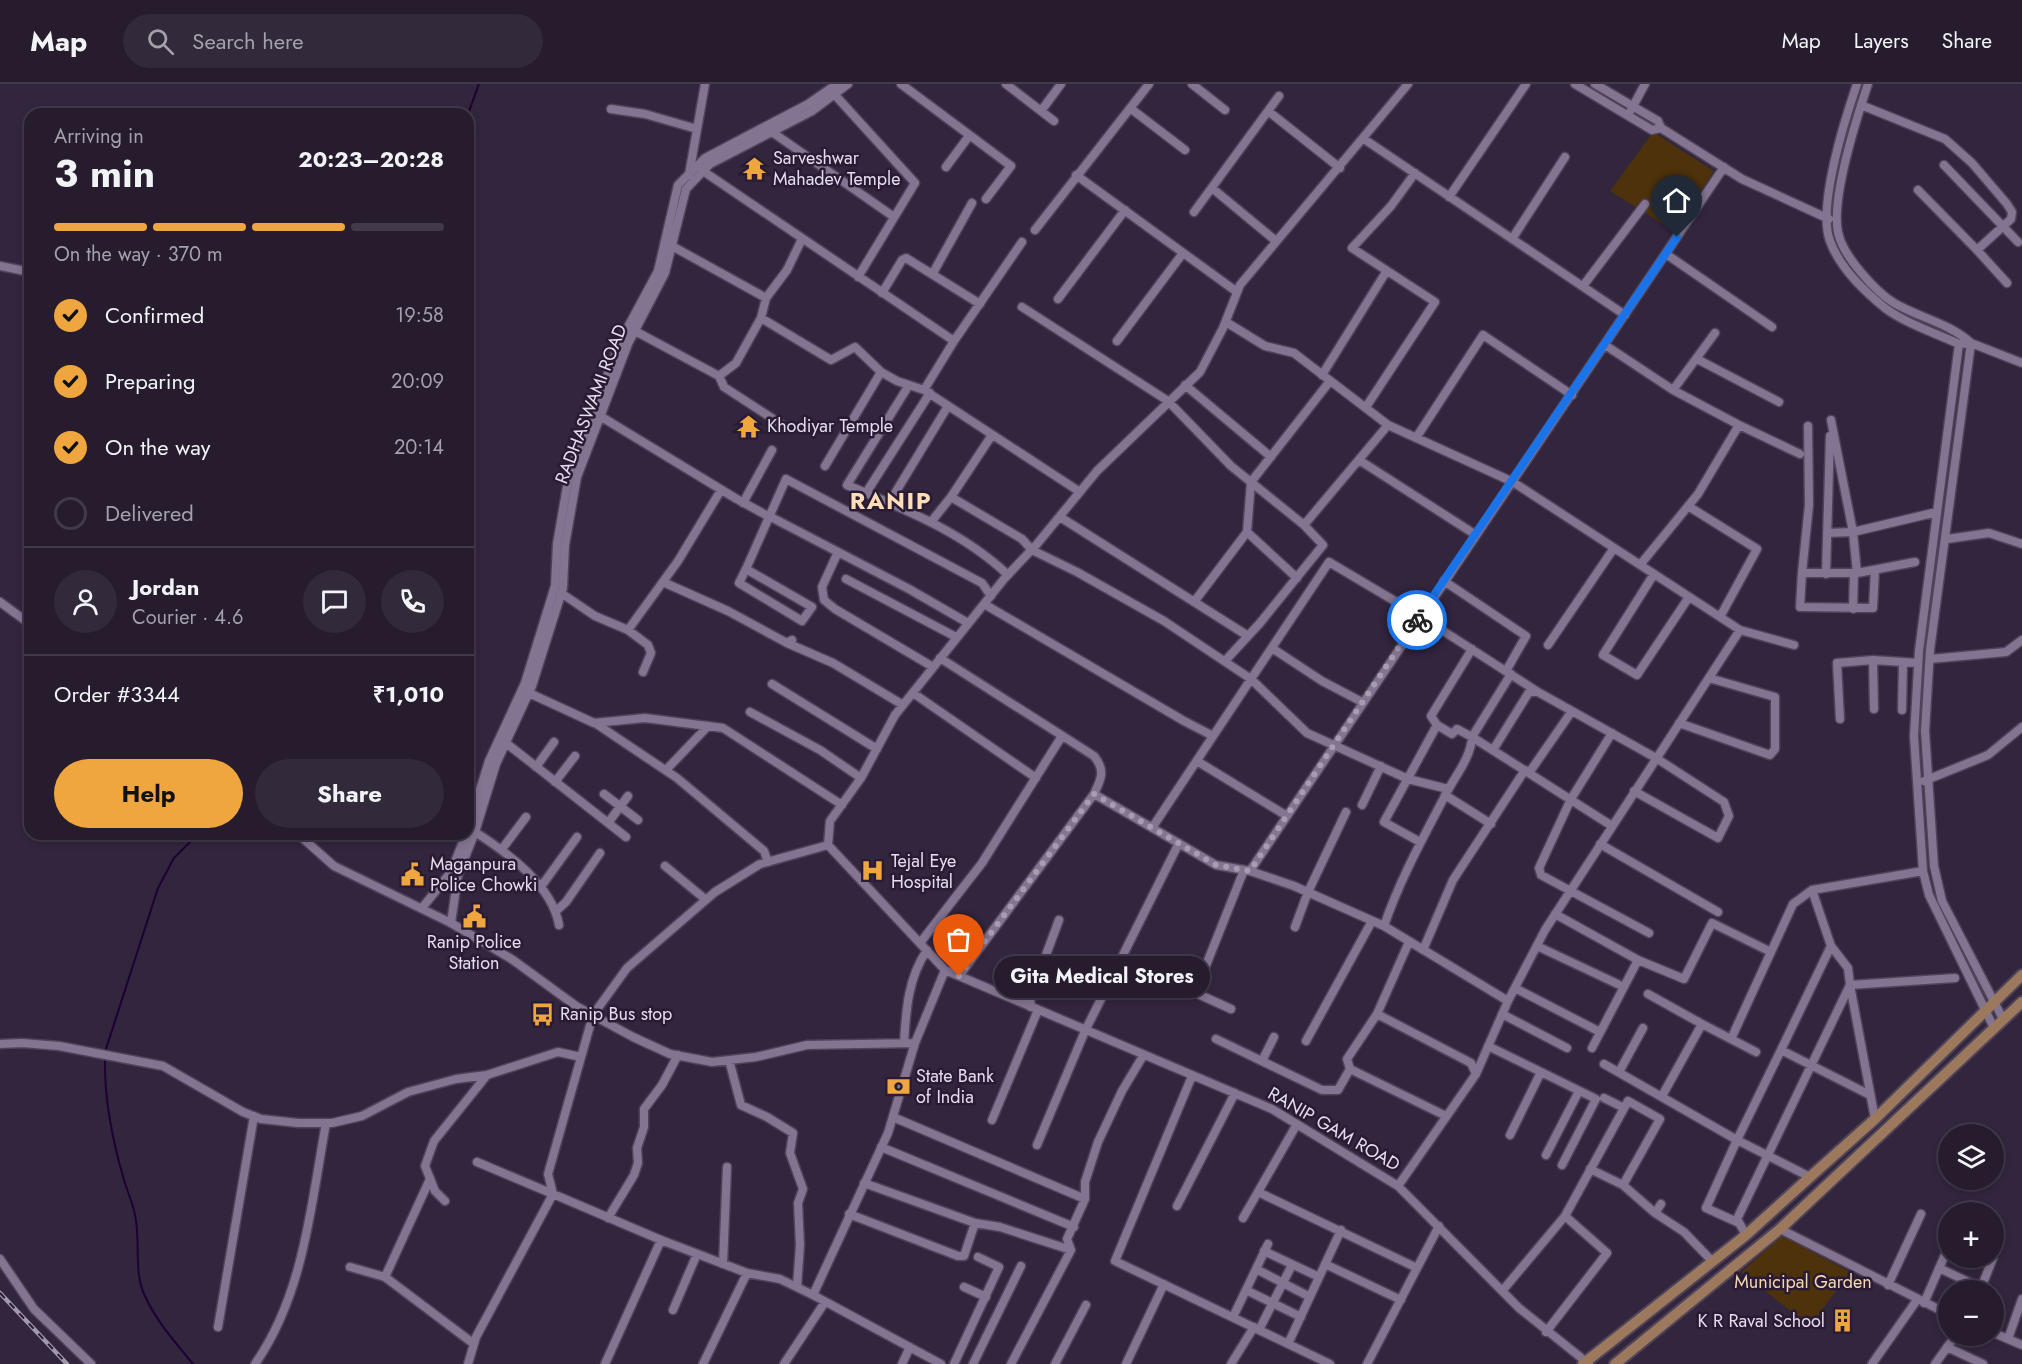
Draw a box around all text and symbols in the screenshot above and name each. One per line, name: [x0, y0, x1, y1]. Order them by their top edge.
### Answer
search box: [123, 14, 543, 68]
text: Map: [30, 21, 87, 62]
icon: search: [144, 25, 177, 58]
text: Search here: [192, 25, 304, 57]
text: Map: [1782, 26, 1821, 56]
text: Layers: [1854, 26, 1909, 56]
text: Share: [1942, 26, 1992, 56]
text: Arriving in: [54, 122, 144, 151]
text: 20:23–20:28: [298, 143, 444, 175]
text: 3 min: [54, 145, 155, 202]
place label: Sarveshwar Mahadev Temple: [773, 145, 900, 192]
temple icon: Sarveshwar Mahadev Temple: [742, 155, 768, 181]
pin: [1651, 175, 1702, 237]
icon: home: [1660, 184, 1693, 217]
text: On the way · 370 m: [54, 240, 223, 269]
icon: check: [54, 299, 87, 332]
text: Confirmed: [105, 299, 204, 331]
text: 19:58: [395, 301, 444, 330]
street label: RADHASWAMI ROAD: [549, 320, 633, 488]
icon: check: [54, 365, 87, 398]
text: Preparing: [105, 365, 196, 397]
text: 20:09: [391, 367, 444, 396]
temple icon: Khodiyar Temple: [736, 413, 762, 439]
place label: Khodiyar Temple: [767, 413, 893, 439]
icon: check: [54, 431, 87, 464]
text: On the way: [105, 431, 210, 463]
text: 20:14: [394, 433, 444, 462]
district label: RANIP: [850, 483, 932, 518]
text: Delivered: [105, 497, 194, 529]
button: person: [54, 570, 117, 633]
button: chat: [303, 570, 366, 633]
button: phone: [381, 570, 444, 633]
text: Jordan: [132, 571, 199, 603]
courier: [1387, 590, 1447, 650]
text: Courier · 4.6: [132, 603, 244, 632]
icon: bike: [1401, 604, 1434, 637]
text: Order #3344: [54, 678, 180, 710]
text: ₹1,010: [373, 678, 444, 710]
button: Help: [54, 759, 243, 828]
button: Share: [255, 759, 444, 828]
place label: Tejal Eye Hospital: [891, 848, 956, 895]
place label: Maganpura Police Chowki: [430, 851, 537, 898]
hospital icon: Tejal Eye Hospital: [860, 858, 886, 884]
public building icon: Maganpura Police Chowki: [399, 861, 425, 887]
public building icon: Ranip Police Station: [461, 903, 487, 929]
pin: [933, 914, 984, 976]
icon: bag: [942, 923, 975, 956]
place label: Ranip Police Station: [427, 929, 521, 976]
callout: Gita Medical Stores: [995, 955, 1211, 997]
text: Gita Medical Stores: [1010, 962, 1194, 991]
bus stop icon: Ranip Bus stop: [529, 1001, 555, 1027]
place label: Ranip Bus stop: [560, 1001, 672, 1027]
place label: State Bank of India: [916, 1063, 994, 1110]
bank icon: State Bank of India: [885, 1073, 911, 1099]
street label: RANIP GAM ROAD: [1263, 1081, 1405, 1177]
map controls: [1938, 1124, 2004, 1346]
button: layers: [1938, 1124, 2004, 1190]
button: +: [1938, 1202, 2004, 1268]
park label: Municipal Garden: [1734, 1269, 1872, 1295]
button: −: [1938, 1280, 2004, 1346]
place label: K R Raval School: [1697, 1308, 1825, 1334]
building icon: K R Raval School: [1830, 1308, 1856, 1334]

